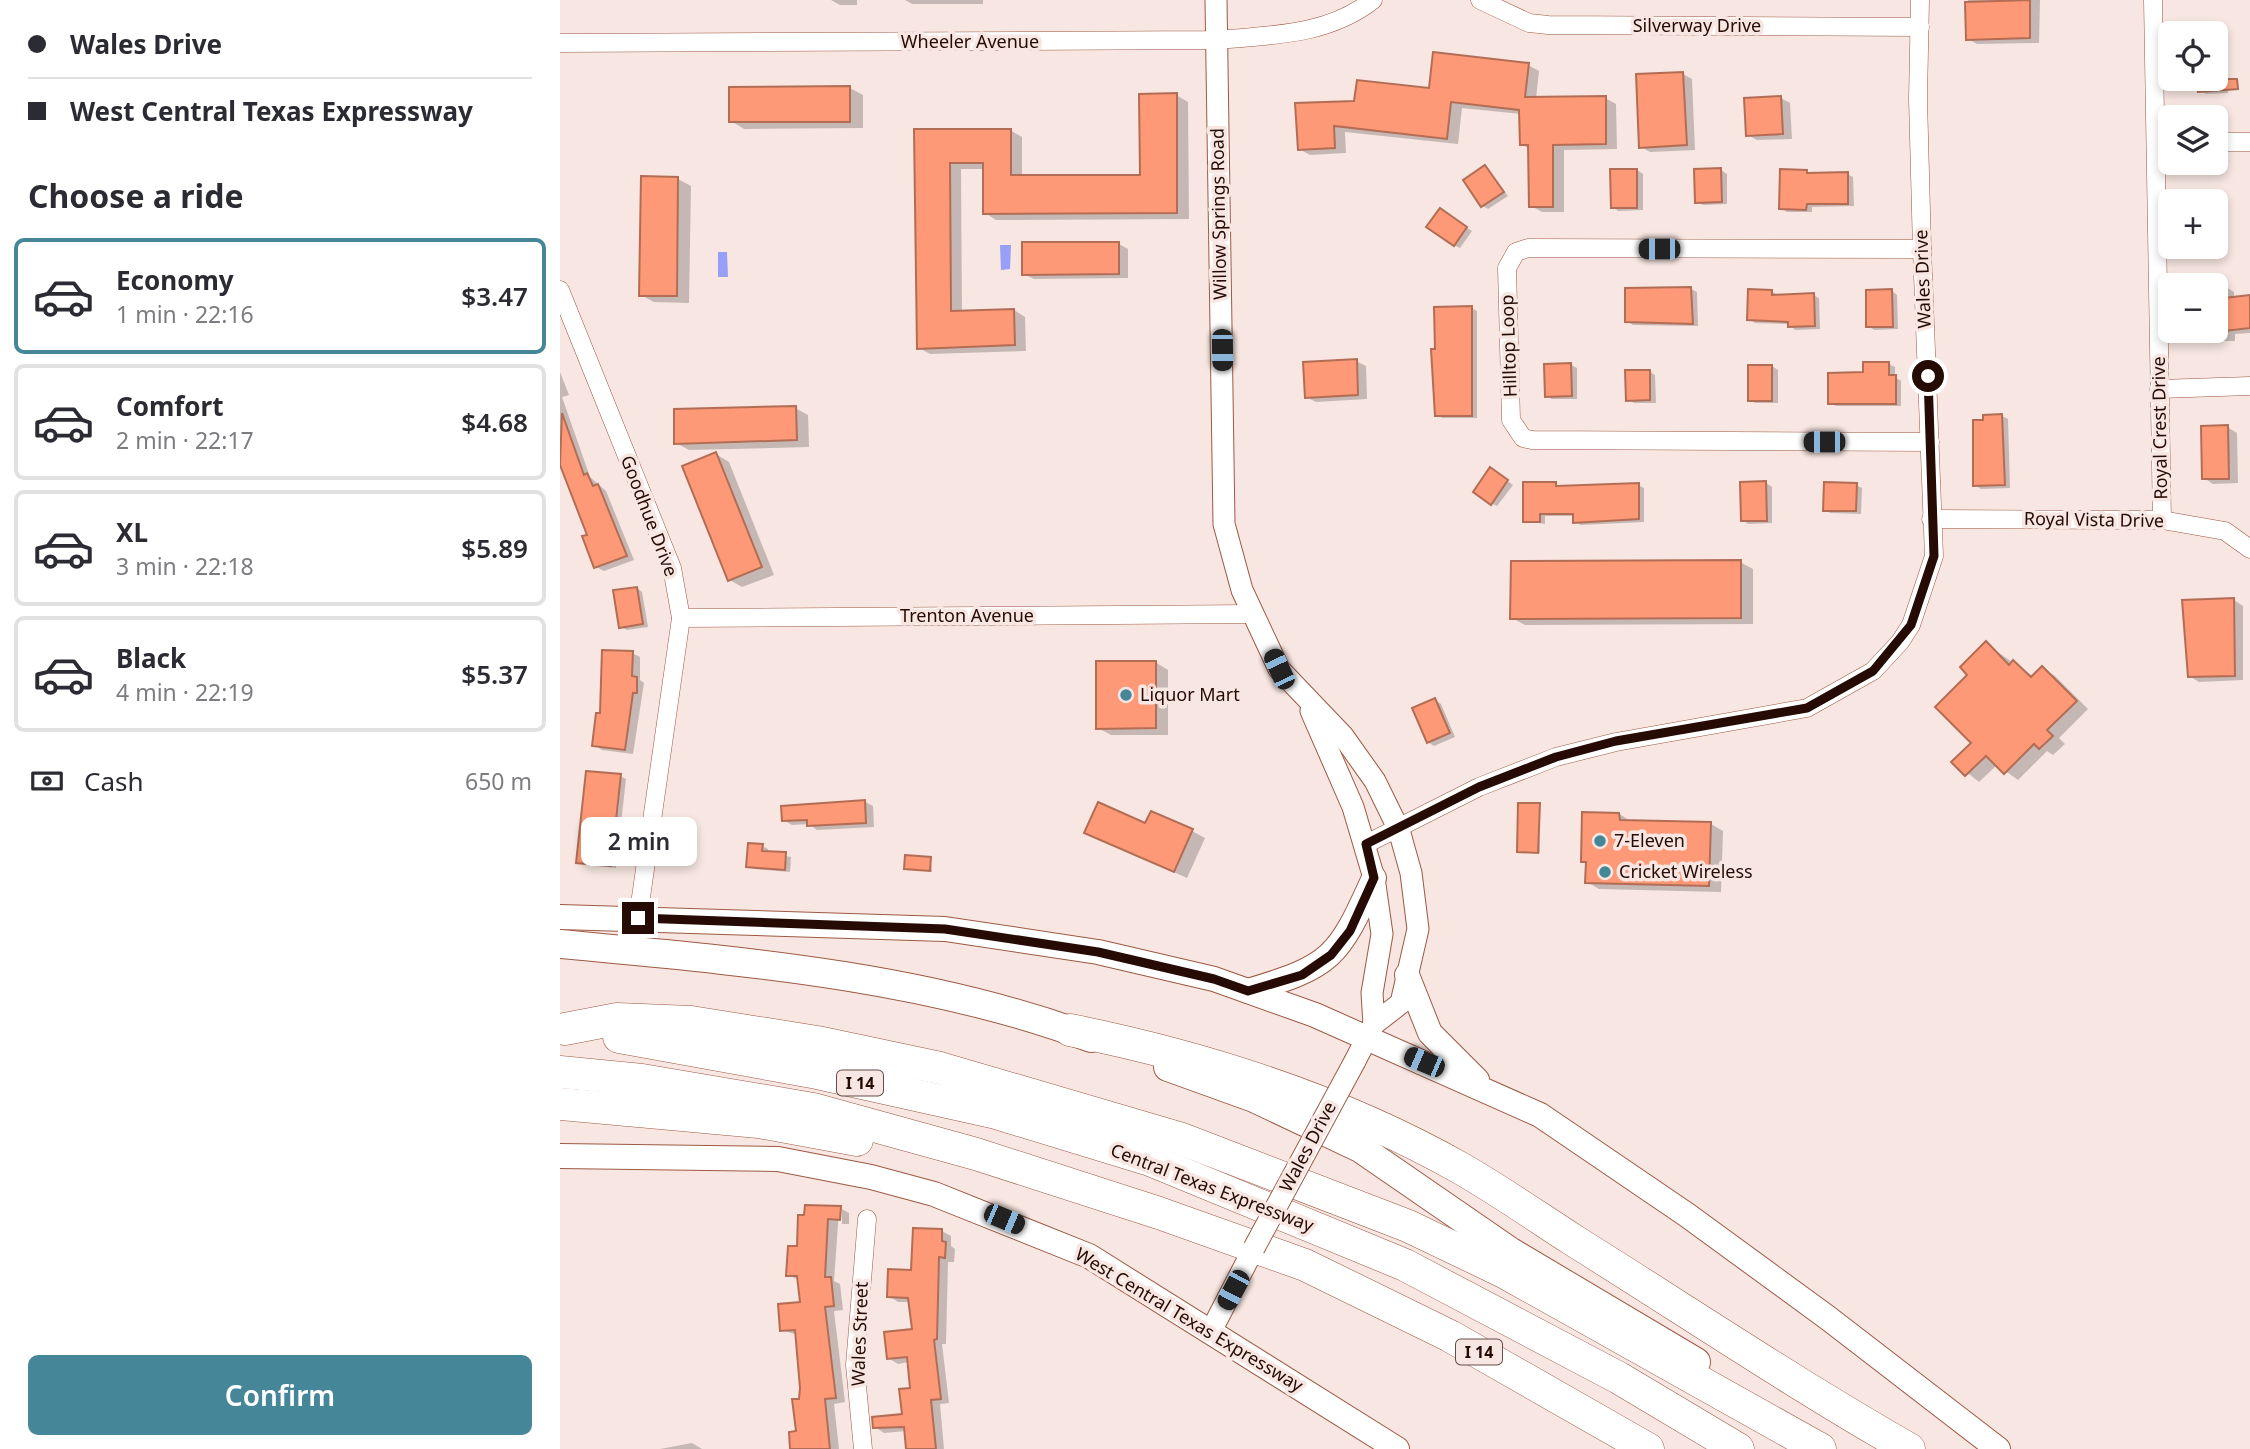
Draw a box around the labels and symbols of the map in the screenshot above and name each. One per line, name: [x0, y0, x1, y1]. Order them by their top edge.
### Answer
street label: Silverway Drive: [1633, 13, 1761, 37]
street label: Wheeler Avenue: [901, 29, 1039, 53]
street label: Willow Springs Road: [1205, 128, 1231, 300]
street label: Wales Drive: [1908, 229, 1936, 329]
car: [1639, 239, 1681, 260]
street label: Hilltop Loop: [1494, 294, 1522, 398]
car: [1212, 329, 1233, 371]
street label: Royal Crest Drive: [2146, 356, 2172, 500]
route start: [1912, 360, 1944, 392]
car: [1804, 432, 1846, 453]
street label: Goodhue Drive: [616, 452, 684, 579]
street label: Royal Vista Drive: [2024, 506, 2164, 532]
street label: Trenton Avenue: [900, 603, 1034, 627]
car: [1261, 646, 1298, 692]
place label: Liquor Mart: [1140, 682, 1240, 706]
marker: Liquor Mart: [1118, 687, 1134, 703]
callout: 2 min: [580, 816, 696, 866]
place label: 7-Eleven: [1614, 828, 1685, 852]
marker: 7-Eleven: [1592, 833, 1608, 849]
place label: Cricket Wireless: [1619, 859, 1753, 883]
marker: Cricket Wireless: [1597, 864, 1613, 880]
route end: [622, 902, 654, 934]
car: [1401, 1044, 1448, 1080]
road number: I 14: [837, 1070, 883, 1096]
street label: Wales Drive: [1273, 1097, 1341, 1196]
street label: Central Texas Expressway: [1107, 1137, 1318, 1237]
car: [981, 1201, 1028, 1237]
street label: West Central Texas Expressway: [1071, 1241, 1309, 1397]
car: [1214, 1267, 1253, 1313]
street label: Wales Street: [845, 1281, 873, 1387]
road number: I 14: [1456, 1340, 1502, 1364]

